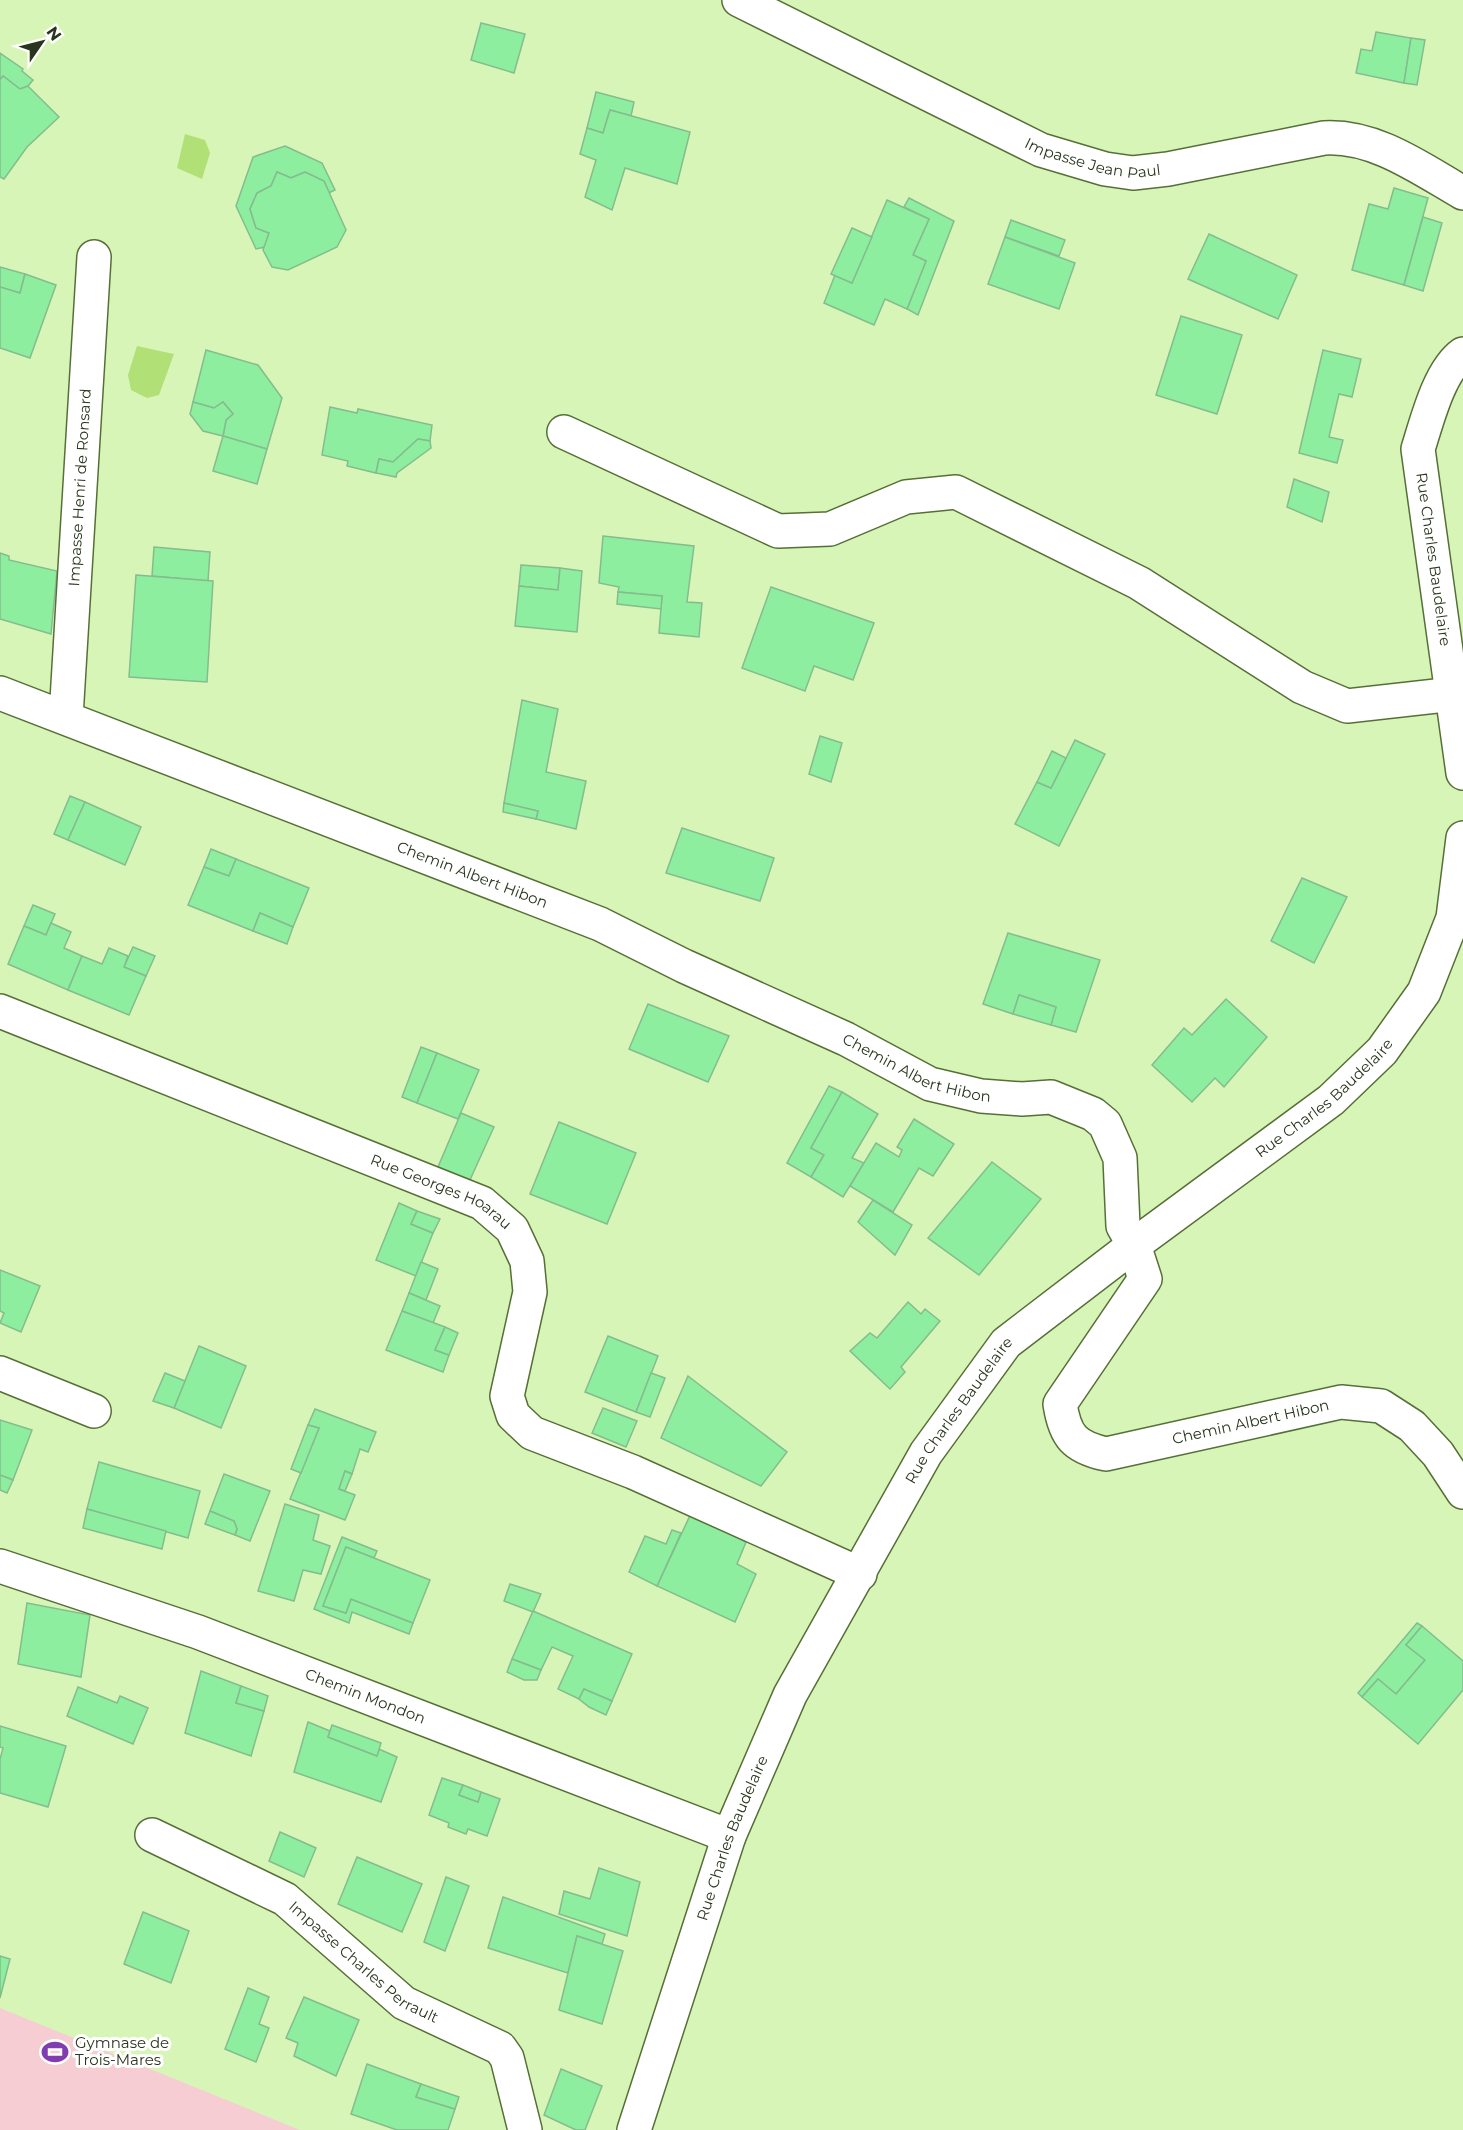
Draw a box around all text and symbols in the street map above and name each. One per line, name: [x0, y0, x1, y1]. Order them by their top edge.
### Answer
north arrow: [12, 12, 72, 72]
text: N: [42, 23, 65, 44]
street label: Impasse Jean Paul: [1022, 133, 1162, 183]
street label: Impasse Henri de Ronsard: [64, 388, 95, 587]
street label: Rue Charles Baudelaire: [1412, 471, 1455, 647]
street label: Chemin Albert Hibon: [394, 837, 551, 912]
street label: Chemin Albert Hibon: [839, 1029, 992, 1106]
street label: Rue Charles Baudelaire: [1251, 1035, 1397, 1162]
street label: Rue Georges Hoarau: [368, 1150, 516, 1233]
street label: Rue Charles Baudelaire: [901, 1332, 1016, 1487]
street label: Chemin Albert Hibon: [1170, 1395, 1331, 1448]
street label: Chemin Mondon: [303, 1664, 428, 1728]
street label: Rue Charles Baudelaire: [692, 1753, 772, 1923]
street label: Impasse Charles Perrault: [285, 1897, 442, 2027]
place label: Gymnase de Trois-Mares: [75, 2033, 169, 2069]
sports icon: Gymnase de Trois-Mares: [40, 2037, 70, 2067]

